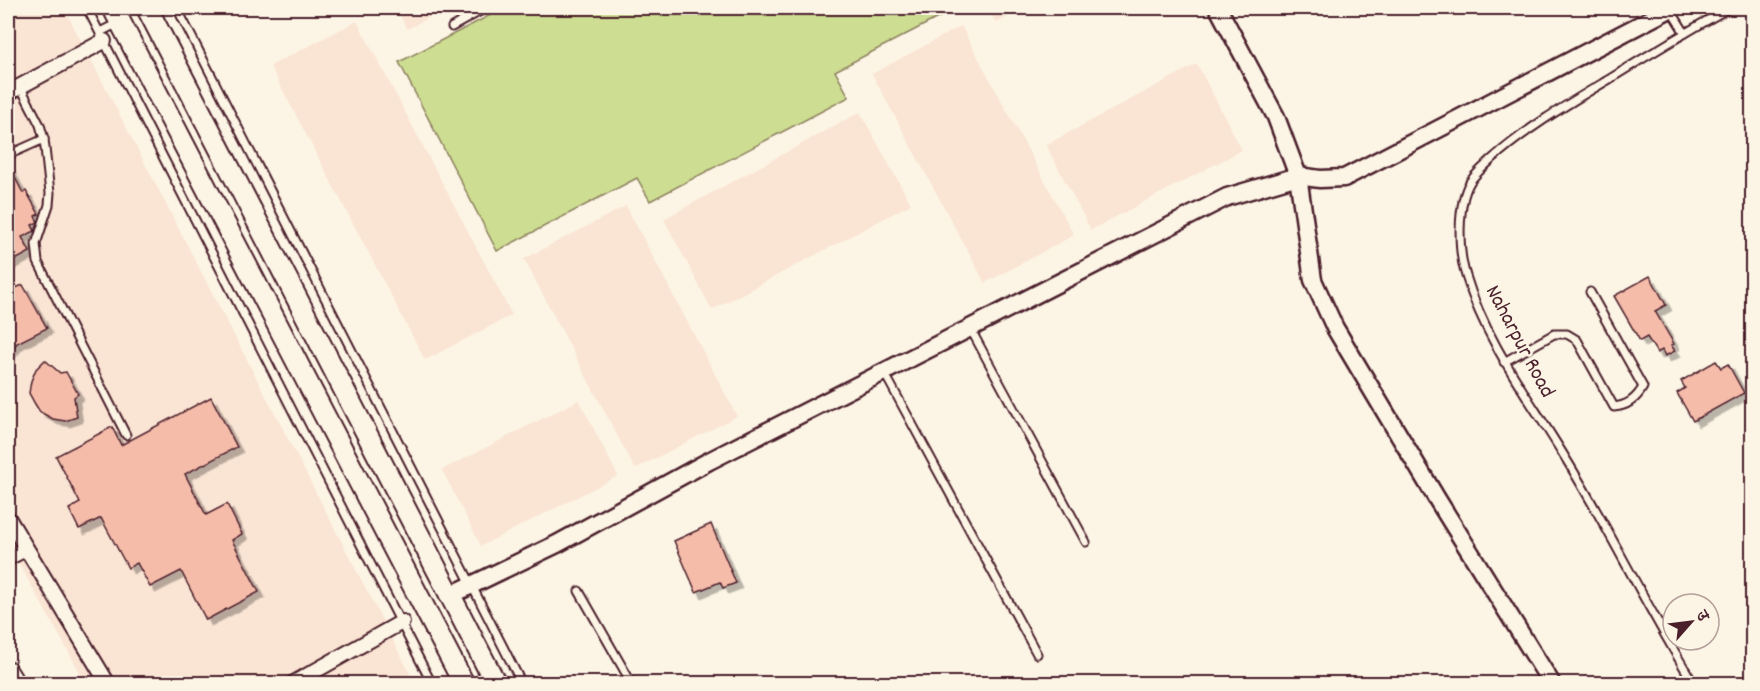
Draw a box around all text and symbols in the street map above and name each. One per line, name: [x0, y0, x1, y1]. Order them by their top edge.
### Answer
street label: Naharpur Road: [1476, 280, 1562, 404]
north arrow: [1661, 592, 1721, 652]
text: उ: [1689, 606, 1715, 626]

